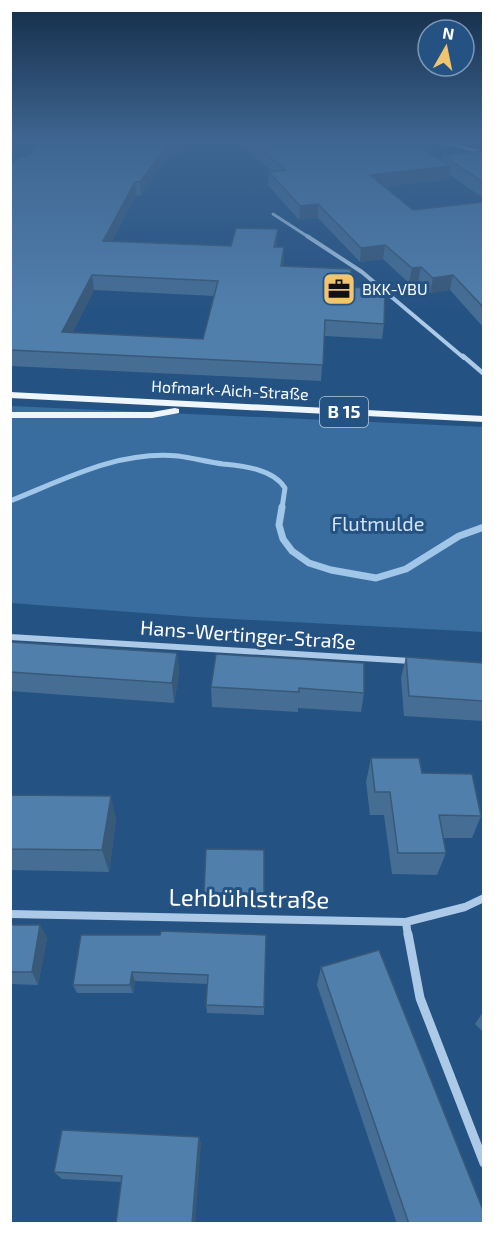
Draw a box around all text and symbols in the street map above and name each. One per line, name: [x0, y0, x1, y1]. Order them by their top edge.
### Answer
north arrow: [416, 18, 476, 78]
text: N: [441, 22, 456, 43]
office icon: BKK-VBU: [321, 271, 357, 307]
place label: BKK-VBU: [362, 279, 428, 298]
street label: Hofmark-Aich-Straße: [151, 376, 309, 403]
road number: B 15: [320, 397, 368, 427]
park label: Flutmulde: [332, 511, 424, 535]
street label: Hans-Wertinger-Straße: [139, 614, 357, 654]
street label: Lehbühlstraße: [168, 882, 330, 913]

